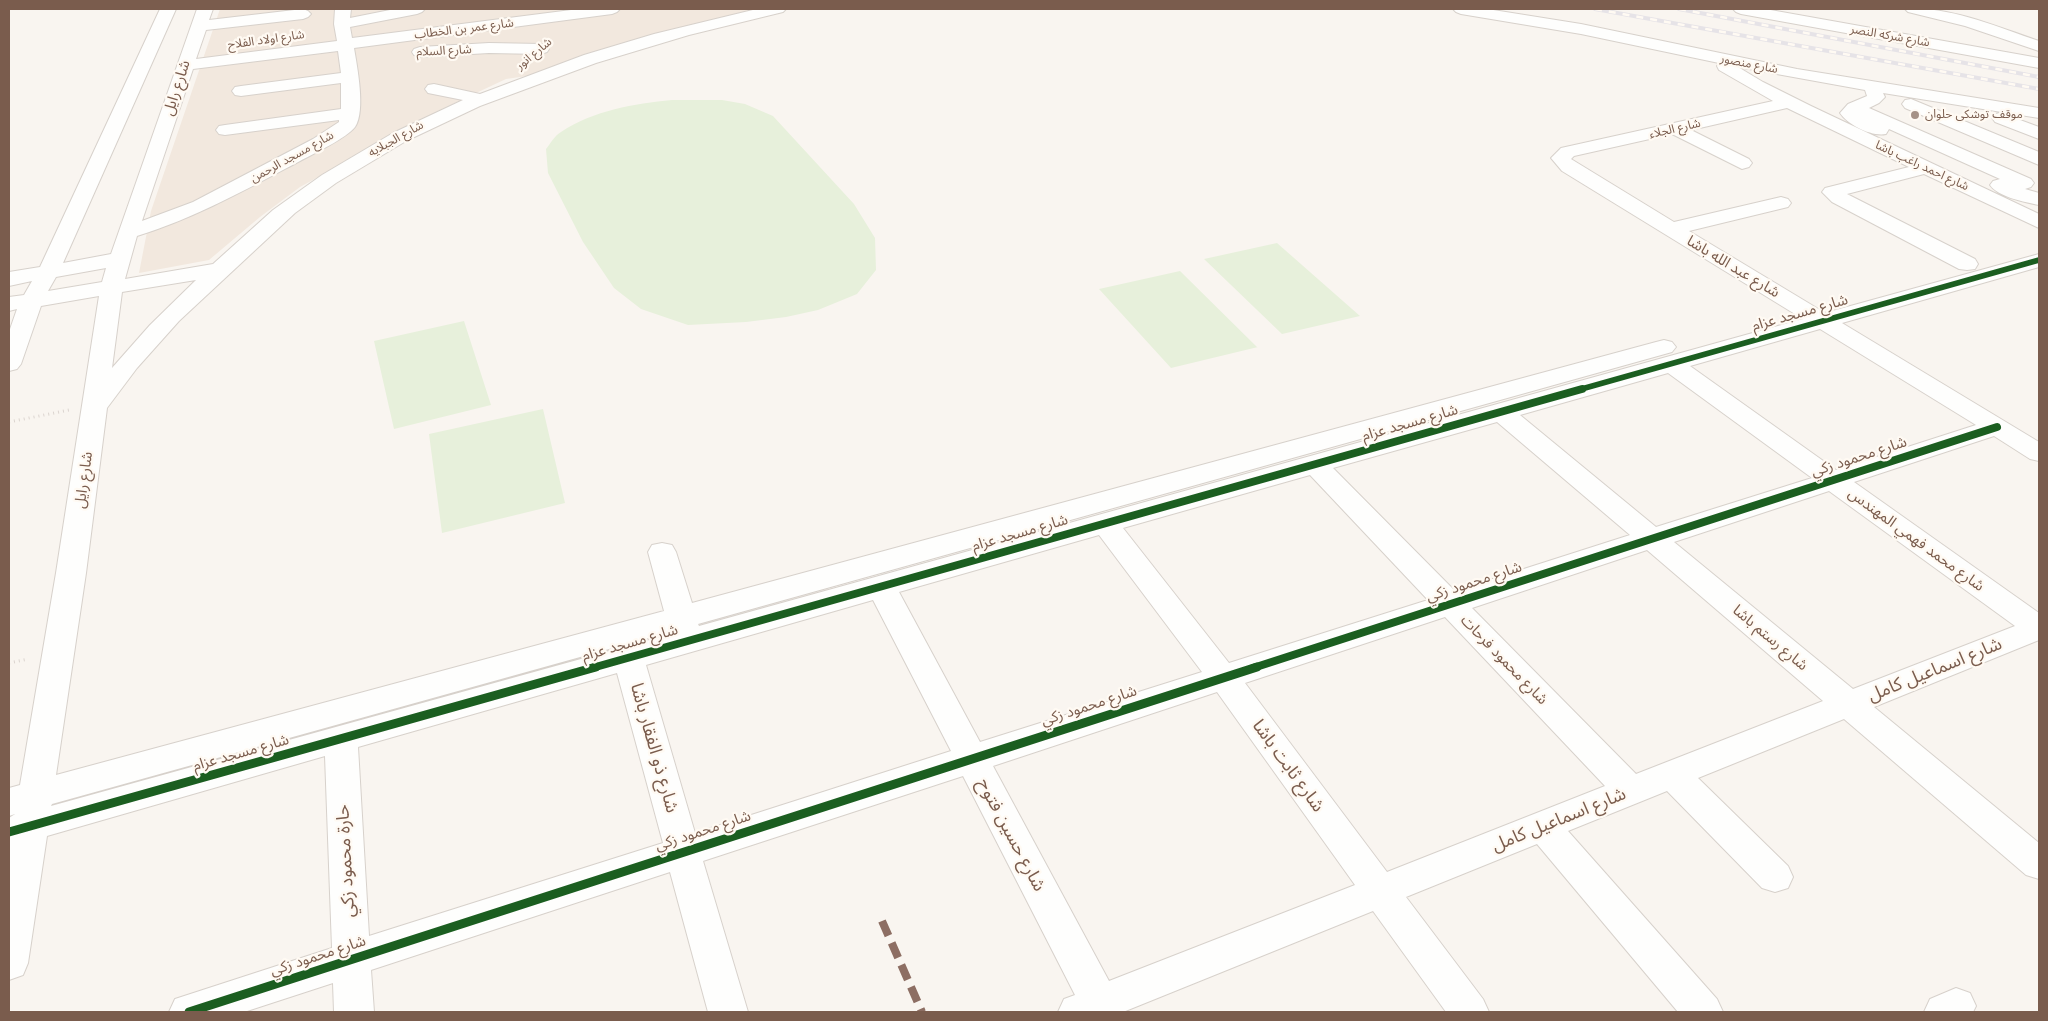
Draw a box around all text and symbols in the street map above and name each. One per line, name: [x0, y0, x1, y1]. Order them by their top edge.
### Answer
street label: شارع عمر بن الخطاب: [413, 16, 515, 42]
street label: شارع شركه النصر: [1849, 22, 1931, 50]
street label: شارع اولاد الفلاح: [227, 27, 305, 53]
street label: شارع انور: [513, 35, 555, 73]
street label: شارع السلام: [416, 42, 472, 60]
street label: شارع منصور: [1719, 51, 1779, 77]
street label: شارع رايل: [160, 58, 194, 118]
place label: موقف توشكى حلوان: [1925, 108, 2023, 122]
marker: موقف توشكى حلوان: [1909, 109, 1921, 121]
street label: شارع الجلاء: [1648, 116, 1702, 142]
street label: شارع الجبلايه: [366, 118, 426, 160]
street label: شارع مسجد الرحمن: [248, 128, 336, 186]
street label: شارع احمد راغب باشا: [1873, 138, 1971, 194]
street label: شارع عبد الله باشا: [1683, 232, 1783, 302]
street label: شارع مسجد عزام: [1750, 291, 1850, 335]
street label: شارع مسجد عزام: [1360, 401, 1460, 445]
street label: شارع محمود زكي: [1809, 433, 1909, 481]
street label: شارع رايل: [71, 450, 97, 510]
street label: شارع محمد فهمي المهندس: [1844, 485, 1988, 595]
street label: شارع مسجد عزام: [970, 511, 1070, 555]
street label: شارع محمود زكي: [1424, 558, 1524, 606]
street label: شارع رستم باشا: [1729, 601, 1811, 675]
street label: شارع محمود فرحات: [1457, 611, 1551, 709]
street label: شارع مسجد عزام: [580, 621, 680, 665]
street label: شارع اسماعيل كامل: [1865, 633, 2005, 707]
street label: شارع ذو الفقار باشا: [625, 681, 683, 815]
street label: شارع محمود زكي: [1039, 682, 1139, 730]
street label: شارع ثابت باشا: [1247, 716, 1329, 816]
street label: شارع مسجد عزام: [191, 731, 291, 775]
street label: شارع حسين فتوح: [972, 775, 1050, 895]
street label: شارع اسماعيل كامل: [1489, 783, 1629, 857]
street label: حارة محمود زكي: [332, 804, 360, 918]
street label: شارع محمود زكي: [653, 807, 753, 855]
street label: شارع محمود زكي: [268, 932, 368, 980]

